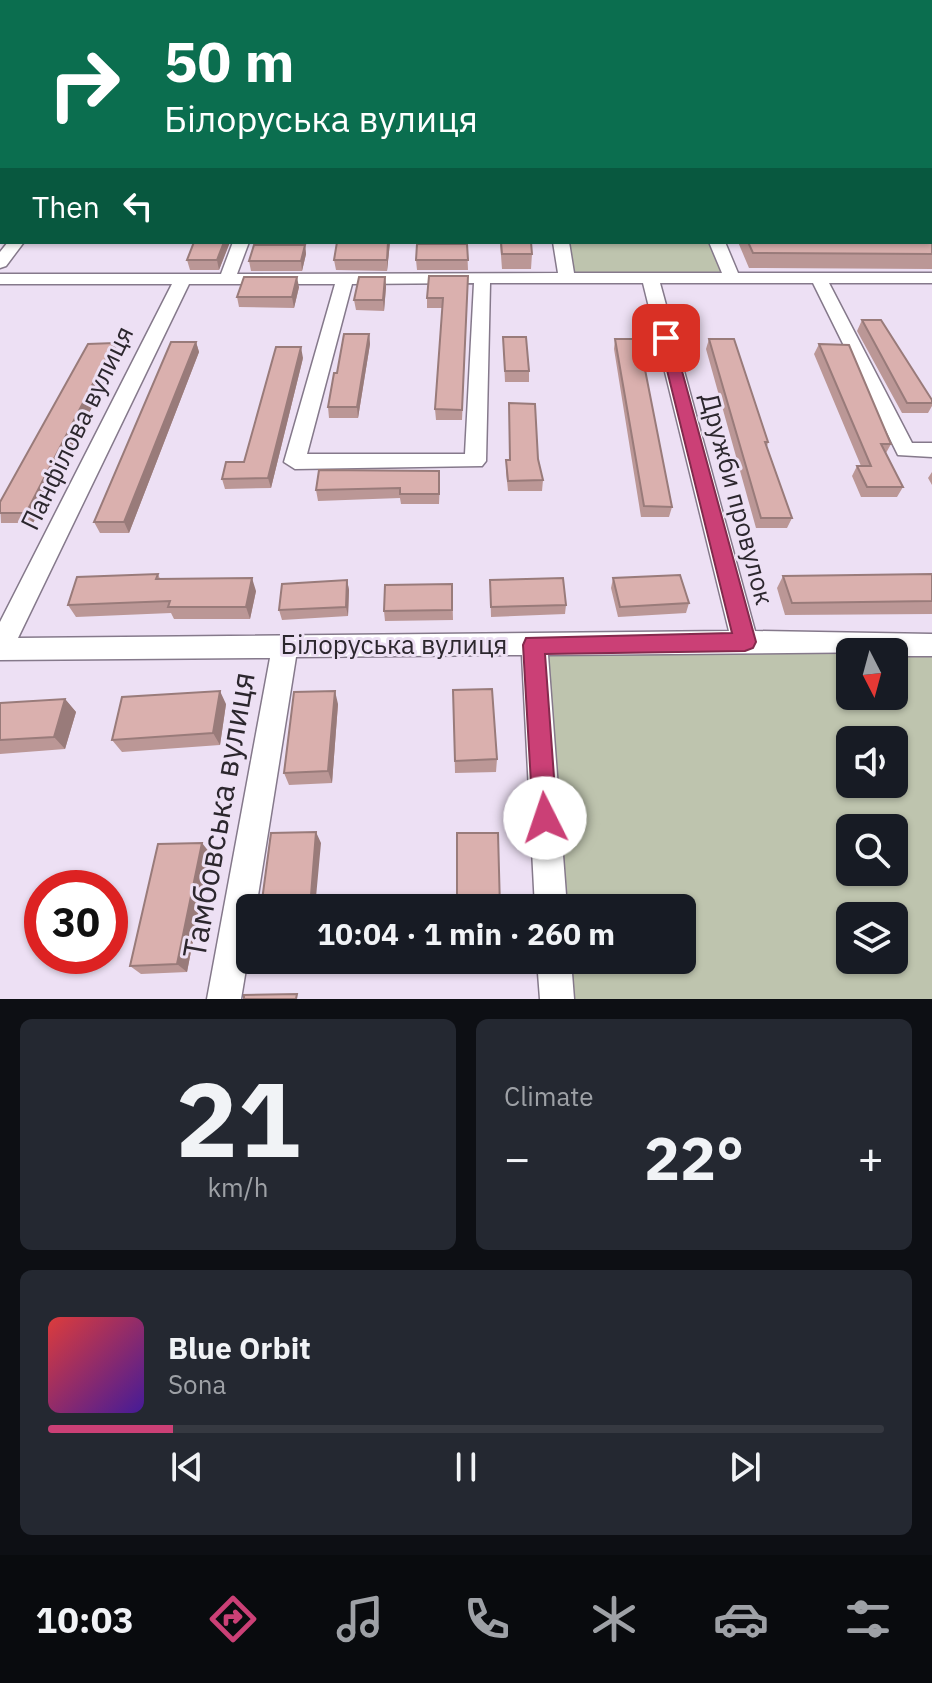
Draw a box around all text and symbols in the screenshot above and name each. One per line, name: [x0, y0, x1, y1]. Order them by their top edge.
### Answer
text: 50 m: [164, 25, 294, 97]
icon: right: [32, 32, 136, 136]
text: Білоруська вулиця: [164, 95, 478, 142]
icon: left: [116, 184, 160, 228]
text: Then: [32, 187, 100, 226]
pin: [632, 304, 700, 372]
icon: arrive: [644, 316, 688, 360]
street label: Панфілова вулиця: [12, 320, 140, 535]
street label: Дружби провулок: [693, 389, 783, 608]
street label: Білоруська вулиця: [281, 627, 507, 661]
north arrow: [836, 638, 908, 710]
map controls: [836, 638, 908, 974]
street label: Тамбовська вулиця: [172, 668, 264, 961]
button: sound: [836, 726, 908, 798]
position arrow: [503, 776, 587, 860]
button: search: [836, 814, 908, 886]
speed limit sign: 30: [24, 870, 128, 974]
button: layers: [836, 902, 908, 974]
text: 10:04 · 1 min · 260 m: [317, 914, 615, 953]
text: 21: [176, 1050, 300, 1186]
text: Climate: [504, 1079, 594, 1113]
text: 22°: [644, 1118, 744, 1197]
text: −: [504, 1129, 530, 1186]
text: +: [858, 1129, 884, 1186]
text: km/h: [207, 1170, 269, 1204]
text: Blue Orbit: [168, 1328, 311, 1367]
text: Sona: [168, 1367, 226, 1401]
icon: previous: [165, 1445, 209, 1489]
icon: pause: [444, 1445, 488, 1489]
icon: next: [723, 1445, 767, 1489]
icon: directions: [205, 1591, 261, 1647]
icon: music: [332, 1591, 388, 1647]
icon: phone: [459, 1591, 515, 1647]
icon: climate: [586, 1591, 642, 1647]
icon: car: [713, 1591, 769, 1647]
icon: filters: [840, 1591, 896, 1647]
text: 10:03: [36, 1596, 134, 1643]

